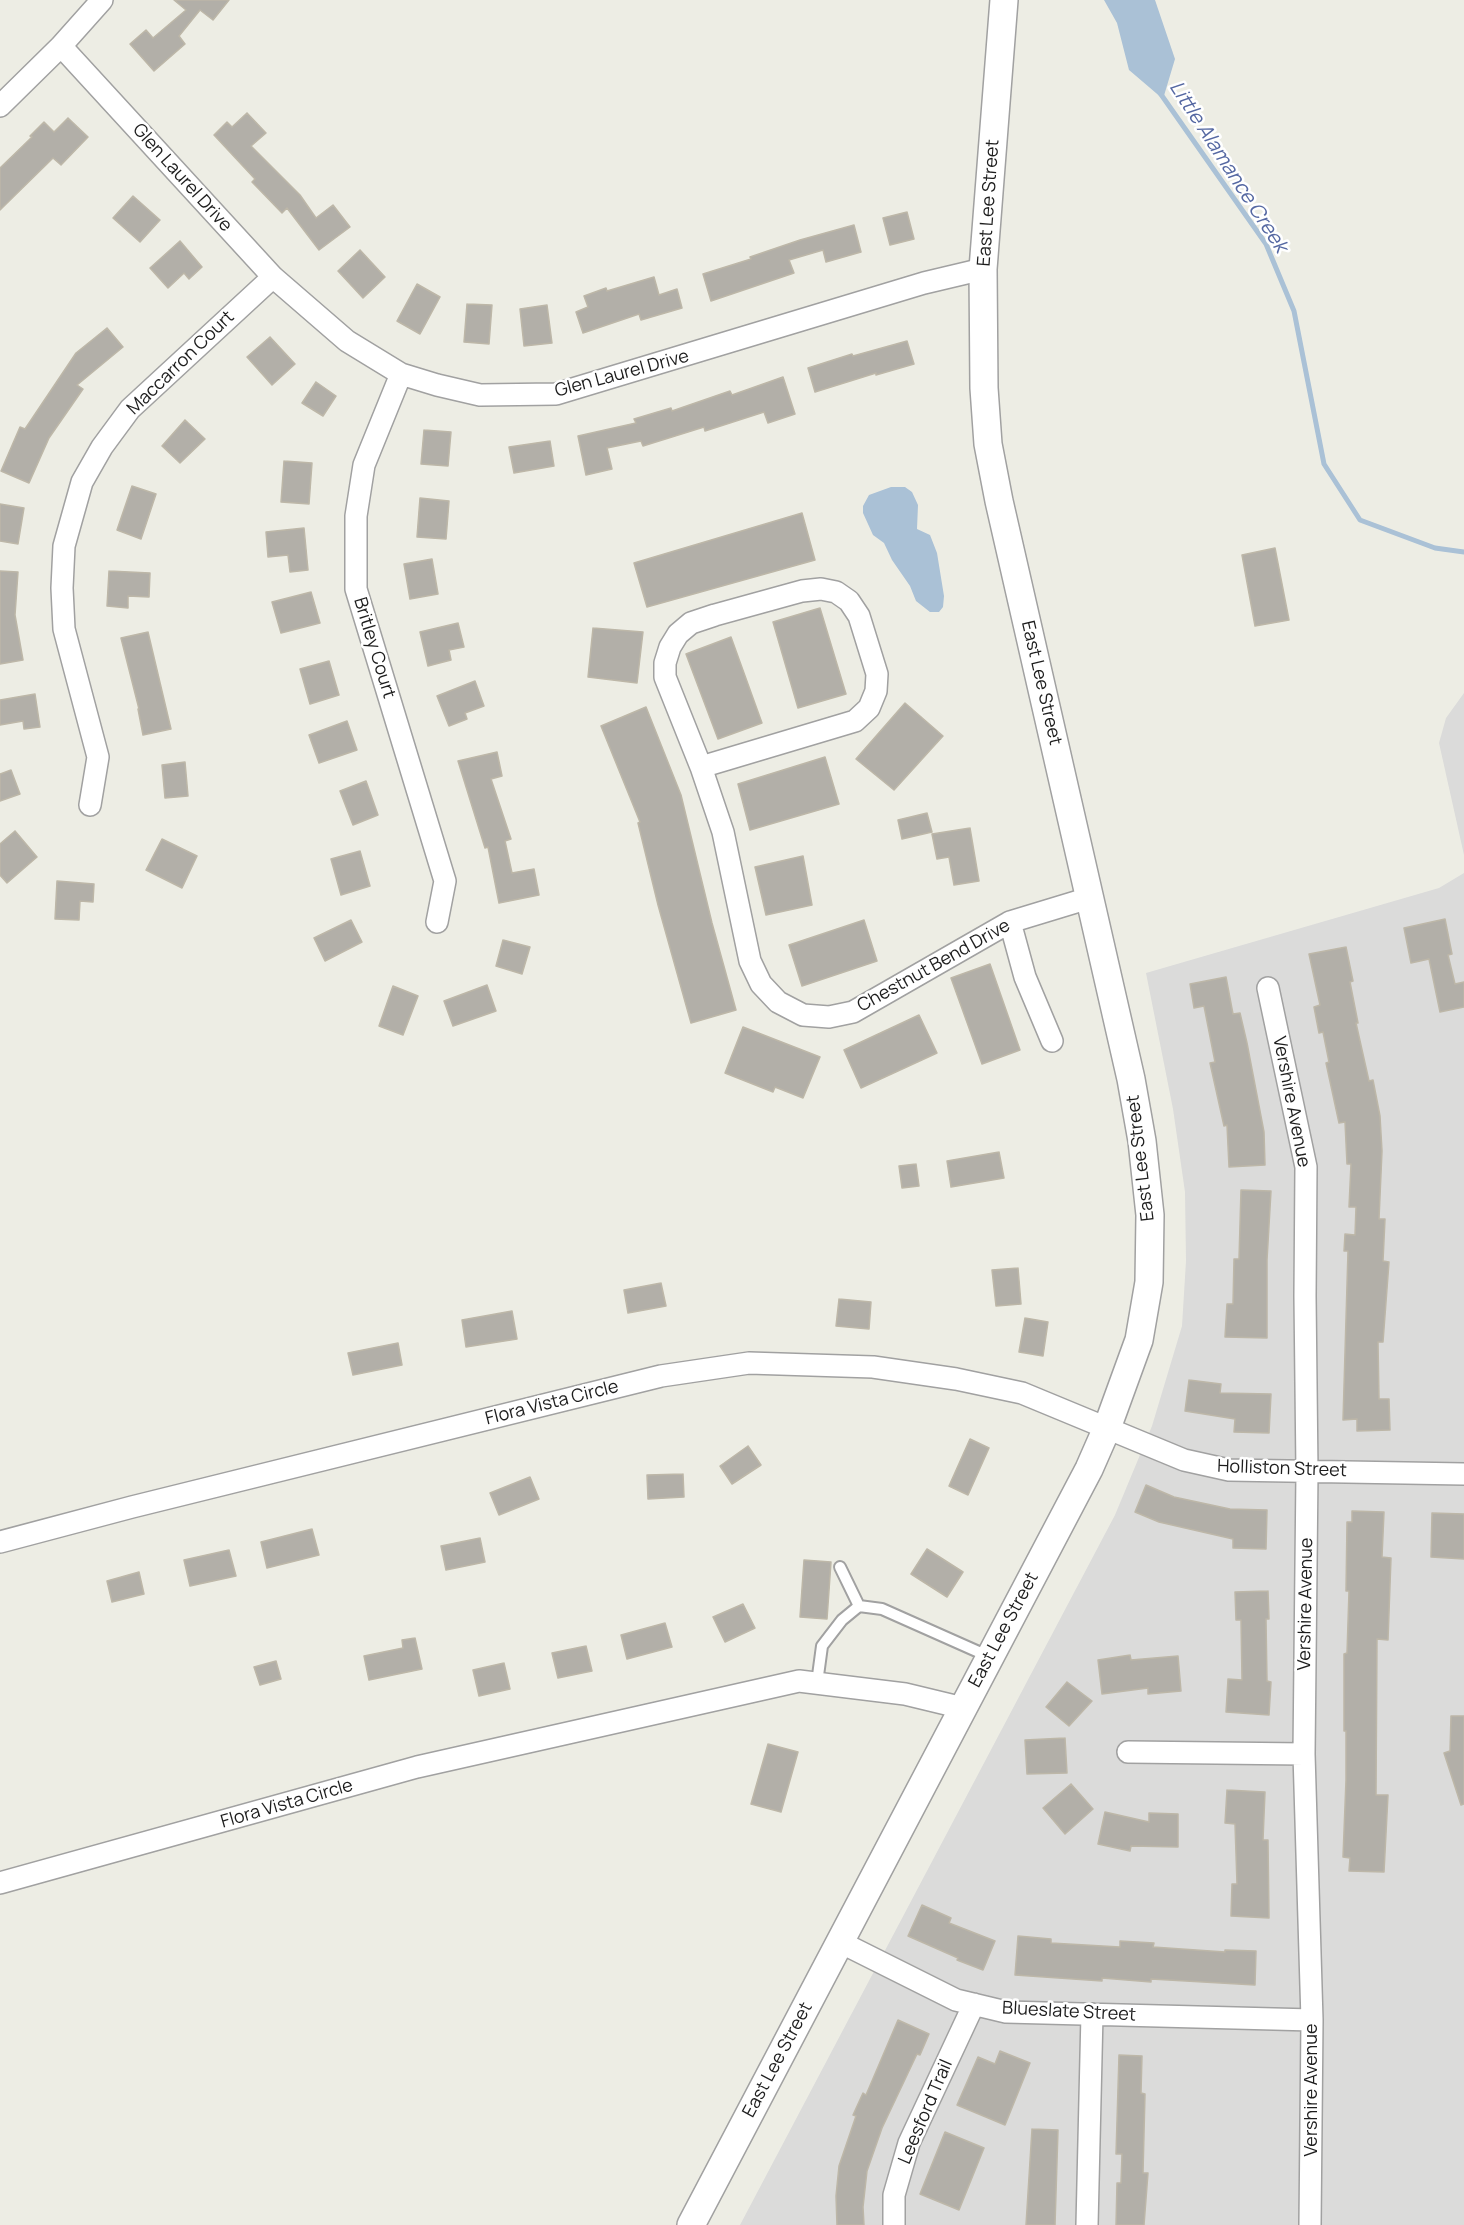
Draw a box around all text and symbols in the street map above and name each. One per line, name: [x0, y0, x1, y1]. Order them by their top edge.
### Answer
water label: Little Alamance Creek: [1164, 77, 1292, 257]
street label: Glen Laurel Drive: [128, 119, 236, 237]
street label: East Lee Street: [974, 139, 1004, 267]
street label: Maccarron Court: [123, 306, 239, 420]
street label: Glen Laurel Drive: [553, 346, 691, 402]
street label: Britley Court: [348, 595, 400, 701]
street label: East Lee Street: [1016, 619, 1066, 747]
street label: Chestnut Bend Drive: [854, 915, 1014, 1017]
street label: Vershire Avenue: [1268, 1035, 1314, 1169]
street label: East Lee Street: [1123, 1094, 1159, 1222]
street label: Flora Vista Circle: [483, 1376, 621, 1430]
street label: Holliston Street: [1217, 1456, 1347, 1482]
street label: Vershire Avenue: [1294, 1537, 1318, 1671]
street label: East Lee Street: [965, 1569, 1043, 1691]
street label: Flora Vista Circle: [218, 1775, 356, 1833]
street label: Blueslate Street: [1002, 1998, 1136, 2026]
street label: East Lee Street: [739, 1999, 817, 2121]
street label: Vershire Avenue: [1301, 2024, 1323, 2156]
street label: Leesford Trail: [894, 2057, 958, 2167]

